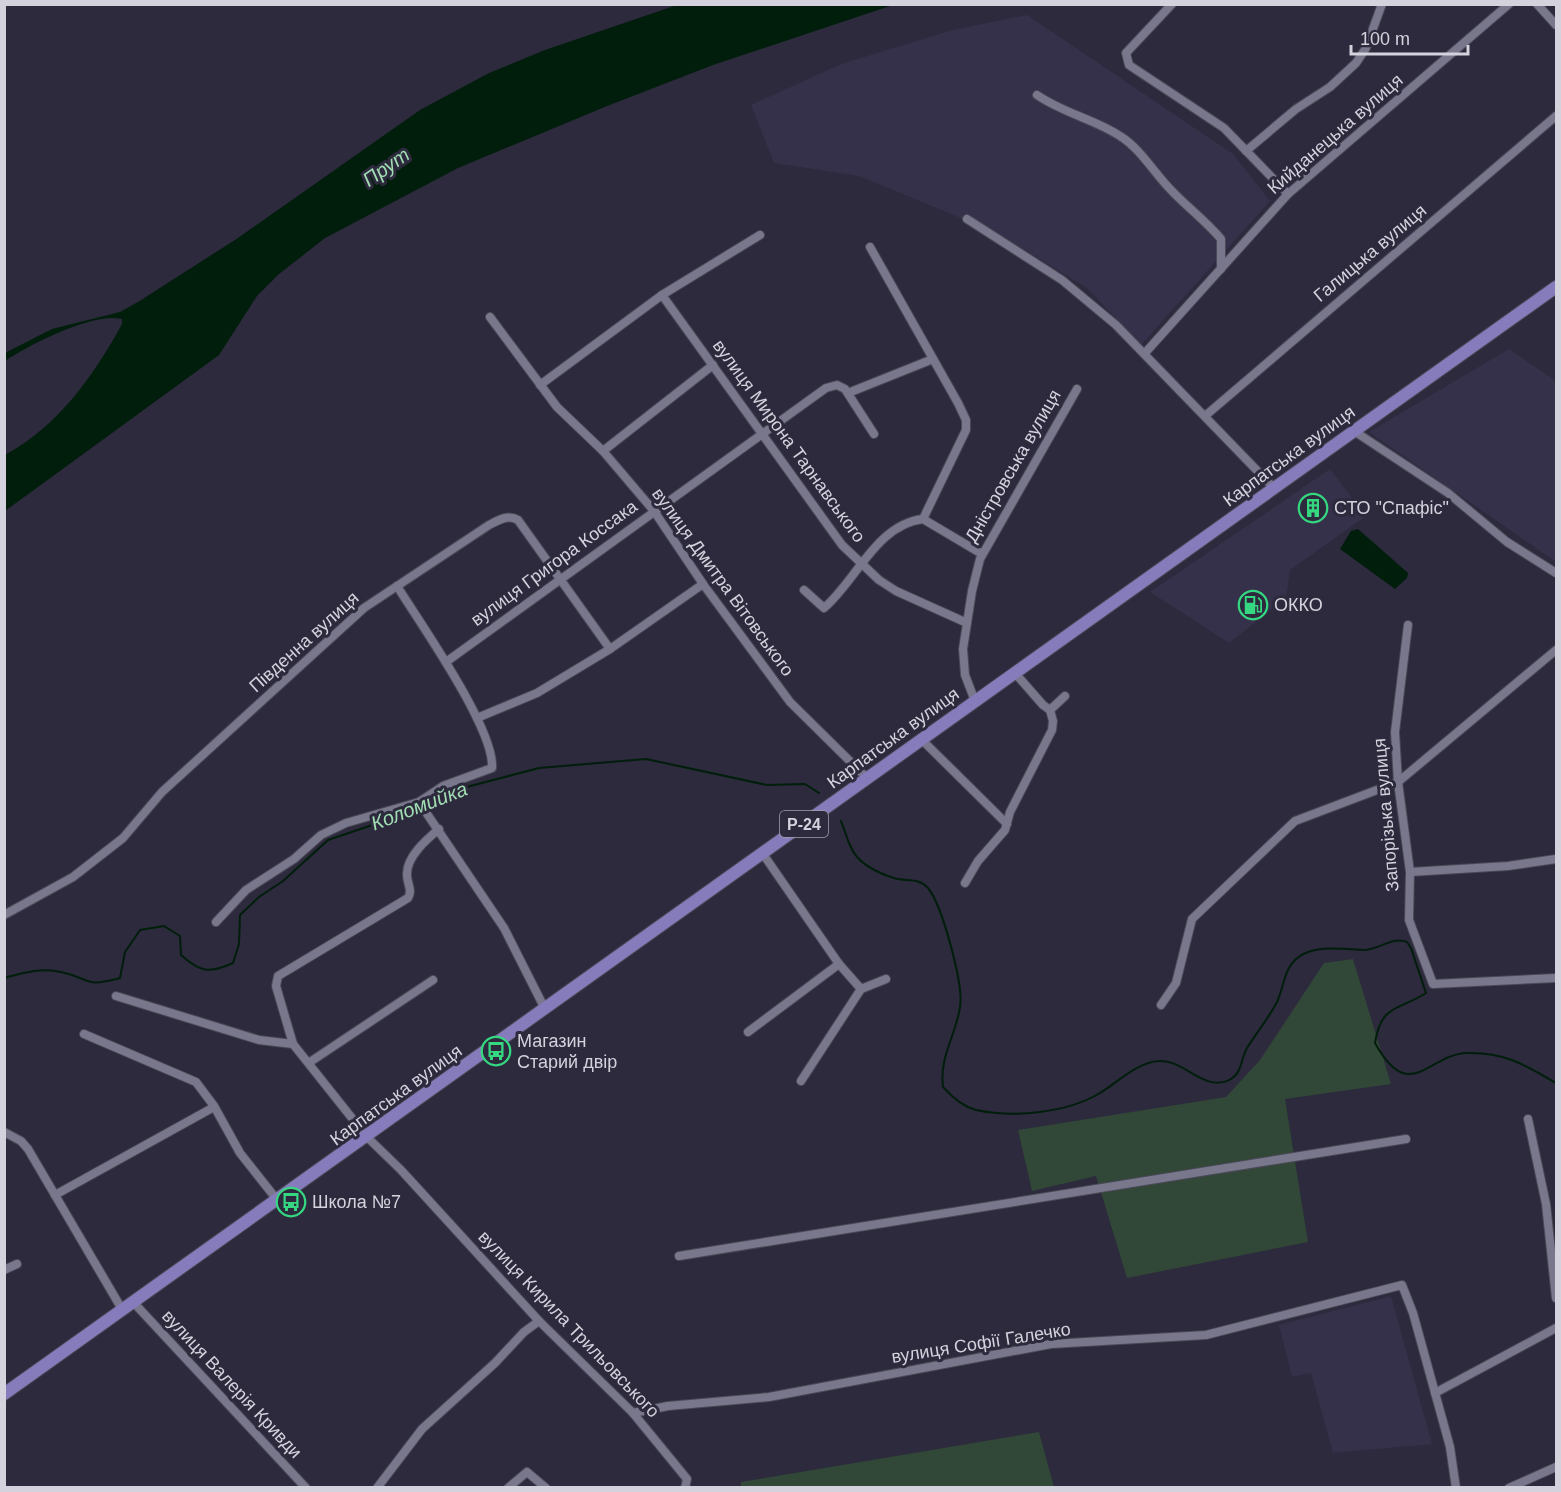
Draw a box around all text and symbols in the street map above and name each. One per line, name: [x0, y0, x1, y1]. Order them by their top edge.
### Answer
scale bar: [1351, 18, 1468, 56]
text: 100 m: [1360, 29, 1410, 49]
street label: Кийданецька вулиця: [1263, 70, 1407, 198]
water label: Прут: [359, 143, 413, 191]
street label: Галицька вулиця: [1310, 200, 1430, 306]
street label: вулиця Мирона Тарнавського: [709, 336, 869, 546]
street label: Дністровська вулиця: [961, 386, 1065, 546]
street label: Карпатська вулиця: [1219, 401, 1359, 511]
street label: вулиця Дмитра Вітовського: [648, 484, 798, 680]
building icon: СТО "Спафіс": [1297, 492, 1329, 524]
street label: вулиця Григора Коссака: [467, 495, 642, 630]
place label: СТО "Спафіс": [1334, 498, 1449, 518]
street label: Південна вулиця: [245, 588, 363, 696]
fuel station icon: ОККО: [1237, 589, 1269, 621]
place label: ОККО: [1274, 595, 1323, 615]
street label: Карпатська вулиця: [823, 683, 963, 793]
street label: Запорізька вулиця: [1369, 737, 1403, 893]
water label: Коломийка: [368, 778, 470, 834]
road number: Р-24: [780, 811, 828, 837]
place label: Магазин Старий двір: [517, 1031, 617, 1072]
bus stop icon: Магазин Старий двір: [480, 1035, 512, 1067]
street label: Карпатська вулиця: [326, 1040, 466, 1150]
bus stop icon: Школа №7: [275, 1186, 307, 1218]
place label: Школа №7: [312, 1192, 401, 1212]
street label: вулиця Кирила Трильовського: [474, 1227, 664, 1421]
street label: вулиця Валерія Кривди: [158, 1306, 306, 1462]
street label: вулиця Софії Галечко: [890, 1319, 1072, 1367]

